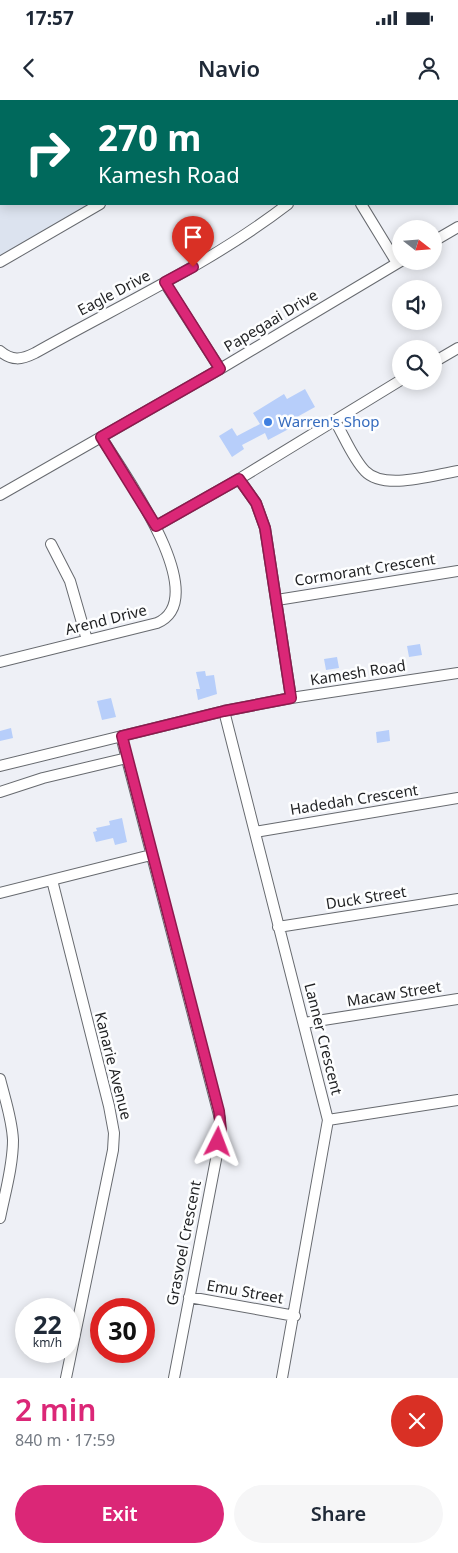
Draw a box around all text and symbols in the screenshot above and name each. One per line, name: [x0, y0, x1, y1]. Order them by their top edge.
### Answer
text: 17:57: [25, 5, 74, 31]
text: Navio: [198, 53, 260, 83]
icon: back: [15, 54, 43, 82]
icon: person: [415, 54, 443, 82]
text: 270 m: [98, 114, 201, 161]
icon: right: [15, 120, 80, 185]
text: Kamesh Road: [98, 159, 240, 189]
pin: [172, 216, 214, 267]
north arrow: [392, 220, 442, 270]
map controls: [392, 220, 442, 390]
icon: arrive: [179, 223, 207, 251]
street label: Eagle Drive: [74, 265, 153, 320]
button: sound: [392, 280, 442, 330]
street label: Papegaai Drive: [220, 284, 321, 356]
button: search: [392, 340, 442, 390]
place label: Warren's Shop: [278, 411, 380, 431]
marker: Warren's Shop: [262, 416, 274, 428]
street label: Cormorant Crescent: [293, 548, 437, 590]
street label: Arend Drive: [63, 599, 149, 639]
street label: Kamesh Road: [309, 655, 407, 689]
street label: Hadedah Crescent: [288, 779, 420, 819]
street label: Duck Street: [324, 881, 408, 913]
street label: Macaw Street: [345, 976, 443, 1010]
street label: Lanner Crescent: [300, 981, 348, 1097]
street label: Kanarie Avenue: [91, 1010, 137, 1122]
position arrow: [191, 1115, 243, 1167]
street label: Grasvoel Crescent: [161, 1178, 205, 1307]
street label: Emu Street: [205, 1274, 286, 1308]
speed limit sign: 30: [90, 1298, 155, 1363]
text: 22: [33, 1307, 62, 1341]
text: km/h: [33, 1334, 62, 1351]
text: 2 min: [15, 1389, 96, 1430]
button: close: [391, 1395, 443, 1447]
text: 840 m · 17:59: [15, 1429, 115, 1451]
button: Exit: [15, 1485, 224, 1543]
button: Share: [234, 1485, 443, 1543]

